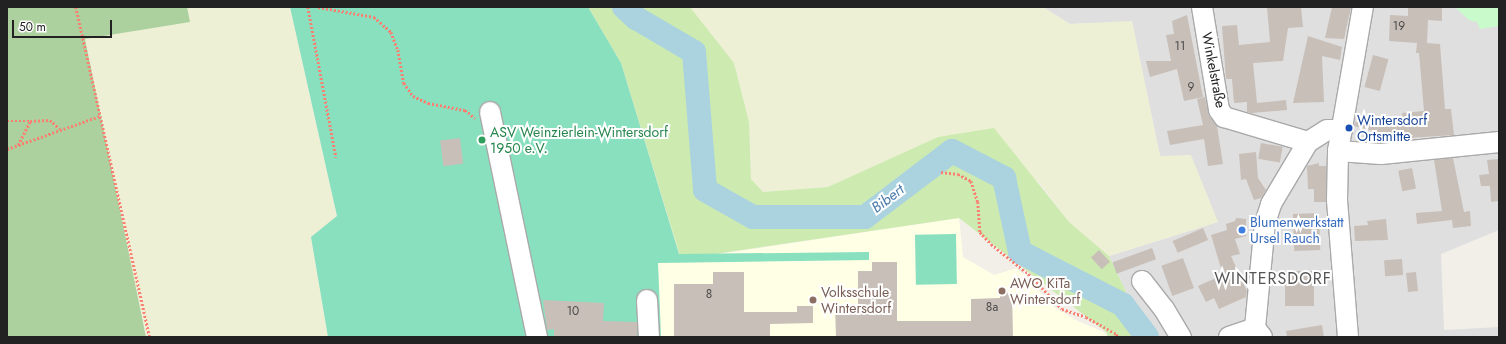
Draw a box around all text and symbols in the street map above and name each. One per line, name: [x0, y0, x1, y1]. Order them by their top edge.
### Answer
scale bar: [14, 12, 114, 38]
text: 50 m: [19, 18, 46, 36]
house number: 19: [1393, 20, 1405, 34]
street label: Winkelstraße: [1198, 31, 1230, 109]
house number: 11: [1175, 40, 1185, 54]
house number: 9: [1188, 81, 1194, 95]
place label: Wintersdorf Ortsmitte: [1357, 112, 1427, 144]
marker: Wintersdorf Ortsmitte: [1344, 123, 1354, 133]
place label: ASV Weinzierlein-Wintersdorf 1950 e.V.: [490, 124, 668, 156]
marker: ASV Weinzierlein-Wintersdorf 1950 e.V.: [477, 135, 487, 145]
water label: Bibert: [868, 181, 908, 217]
place label: Blumenwerkstatt Ursel Rauch: [1250, 214, 1344, 246]
marker: Blumenwerkstatt Ursel Rauch: [1237, 225, 1247, 235]
district label: WINTERSDORF: [1214, 269, 1332, 289]
place label: AWO KiTa Wintersdorf: [1010, 275, 1080, 308]
place label: Volksschule Wintersdorf: [821, 284, 891, 316]
marker: AWO KiTa Wintersdorf: [997, 286, 1007, 296]
house number: 8: [706, 288, 712, 302]
marker: Volksschule Wintersdorf: [808, 295, 818, 305]
house number: 8a: [986, 301, 998, 315]
house number: 10: [567, 305, 579, 319]

